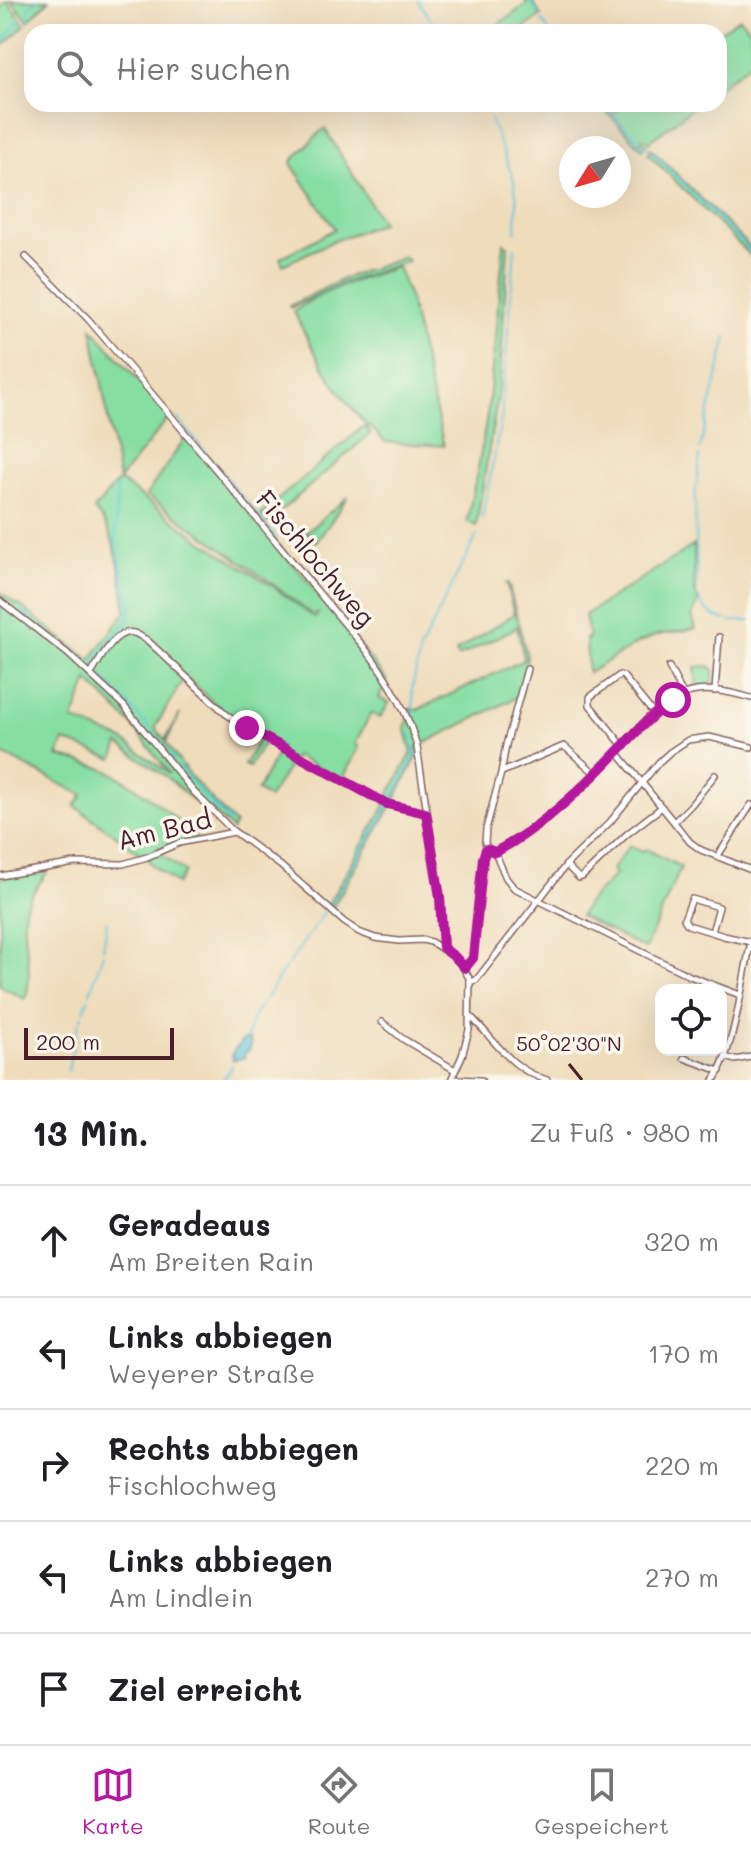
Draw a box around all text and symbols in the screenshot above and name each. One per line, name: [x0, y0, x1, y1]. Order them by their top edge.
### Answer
search box: [24, 24, 727, 112]
icon: search: [52, 46, 96, 90]
text: Hier suchen: [116, 48, 291, 88]
north arrow: [559, 136, 631, 208]
street label: Fischlochweg: [249, 483, 383, 633]
route start: [655, 682, 691, 718]
route end: [229, 710, 265, 746]
street label: Am Bad: [113, 801, 215, 857]
map controls: [655, 984, 727, 1056]
button: locate: [655, 984, 727, 1056]
scale bar: [24, 1024, 174, 1060]
text: 200 m: [36, 1027, 100, 1056]
text: 50°02'30"N: [516, 1030, 622, 1056]
text: 13 Min.: [32, 1110, 149, 1155]
text: Zu Fuß · 980 m: [530, 1115, 719, 1149]
text: Geradeaus: [108, 1204, 271, 1244]
icon: ahead: [32, 1219, 76, 1263]
text: 320 m: [644, 1224, 719, 1258]
text: Am Breiten Rain: [108, 1244, 314, 1278]
text: Links abbiegen: [108, 1316, 332, 1356]
icon: left: [32, 1331, 76, 1375]
text: 170 m: [648, 1336, 719, 1370]
text: Weyerer Straße: [108, 1356, 315, 1390]
text: Rechts abbiegen: [108, 1428, 359, 1468]
icon: right: [32, 1443, 76, 1487]
text: 220 m: [645, 1448, 719, 1482]
text: Fischlochweg: [108, 1468, 276, 1502]
text: Links abbiegen: [108, 1540, 332, 1580]
icon: left: [32, 1555, 76, 1599]
text: 270 m: [645, 1560, 719, 1594]
text: Am Lindlein: [108, 1580, 253, 1614]
icon: arrive: [32, 1667, 76, 1711]
text: Ziel erreicht: [108, 1669, 302, 1709]
tab: Karte: [82, 1763, 144, 1840]
tab: Route: [308, 1763, 370, 1840]
tab: Gespeichert: [535, 1763, 669, 1840]

